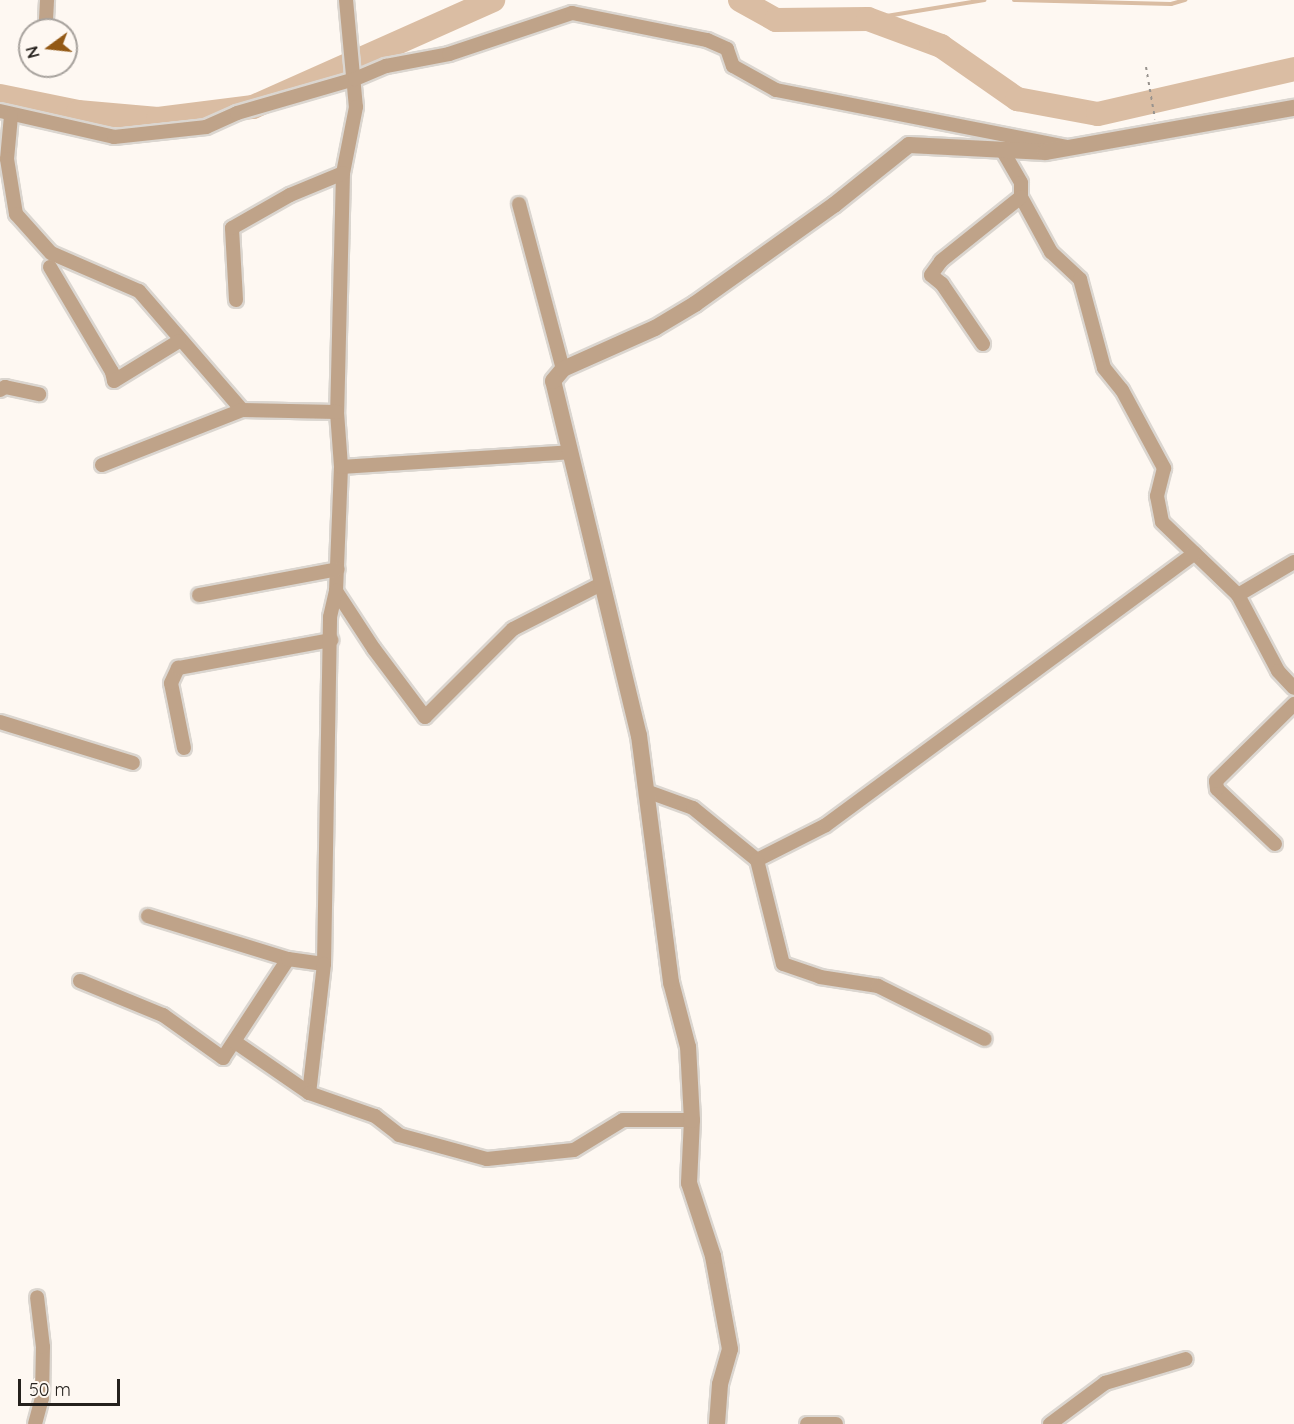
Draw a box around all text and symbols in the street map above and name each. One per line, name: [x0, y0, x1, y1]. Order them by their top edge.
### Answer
north arrow: [18, 18, 78, 78]
text: N: [21, 44, 44, 60]
scale bar: [21, 1367, 123, 1405]
text: 50 m: [29, 1378, 71, 1401]

